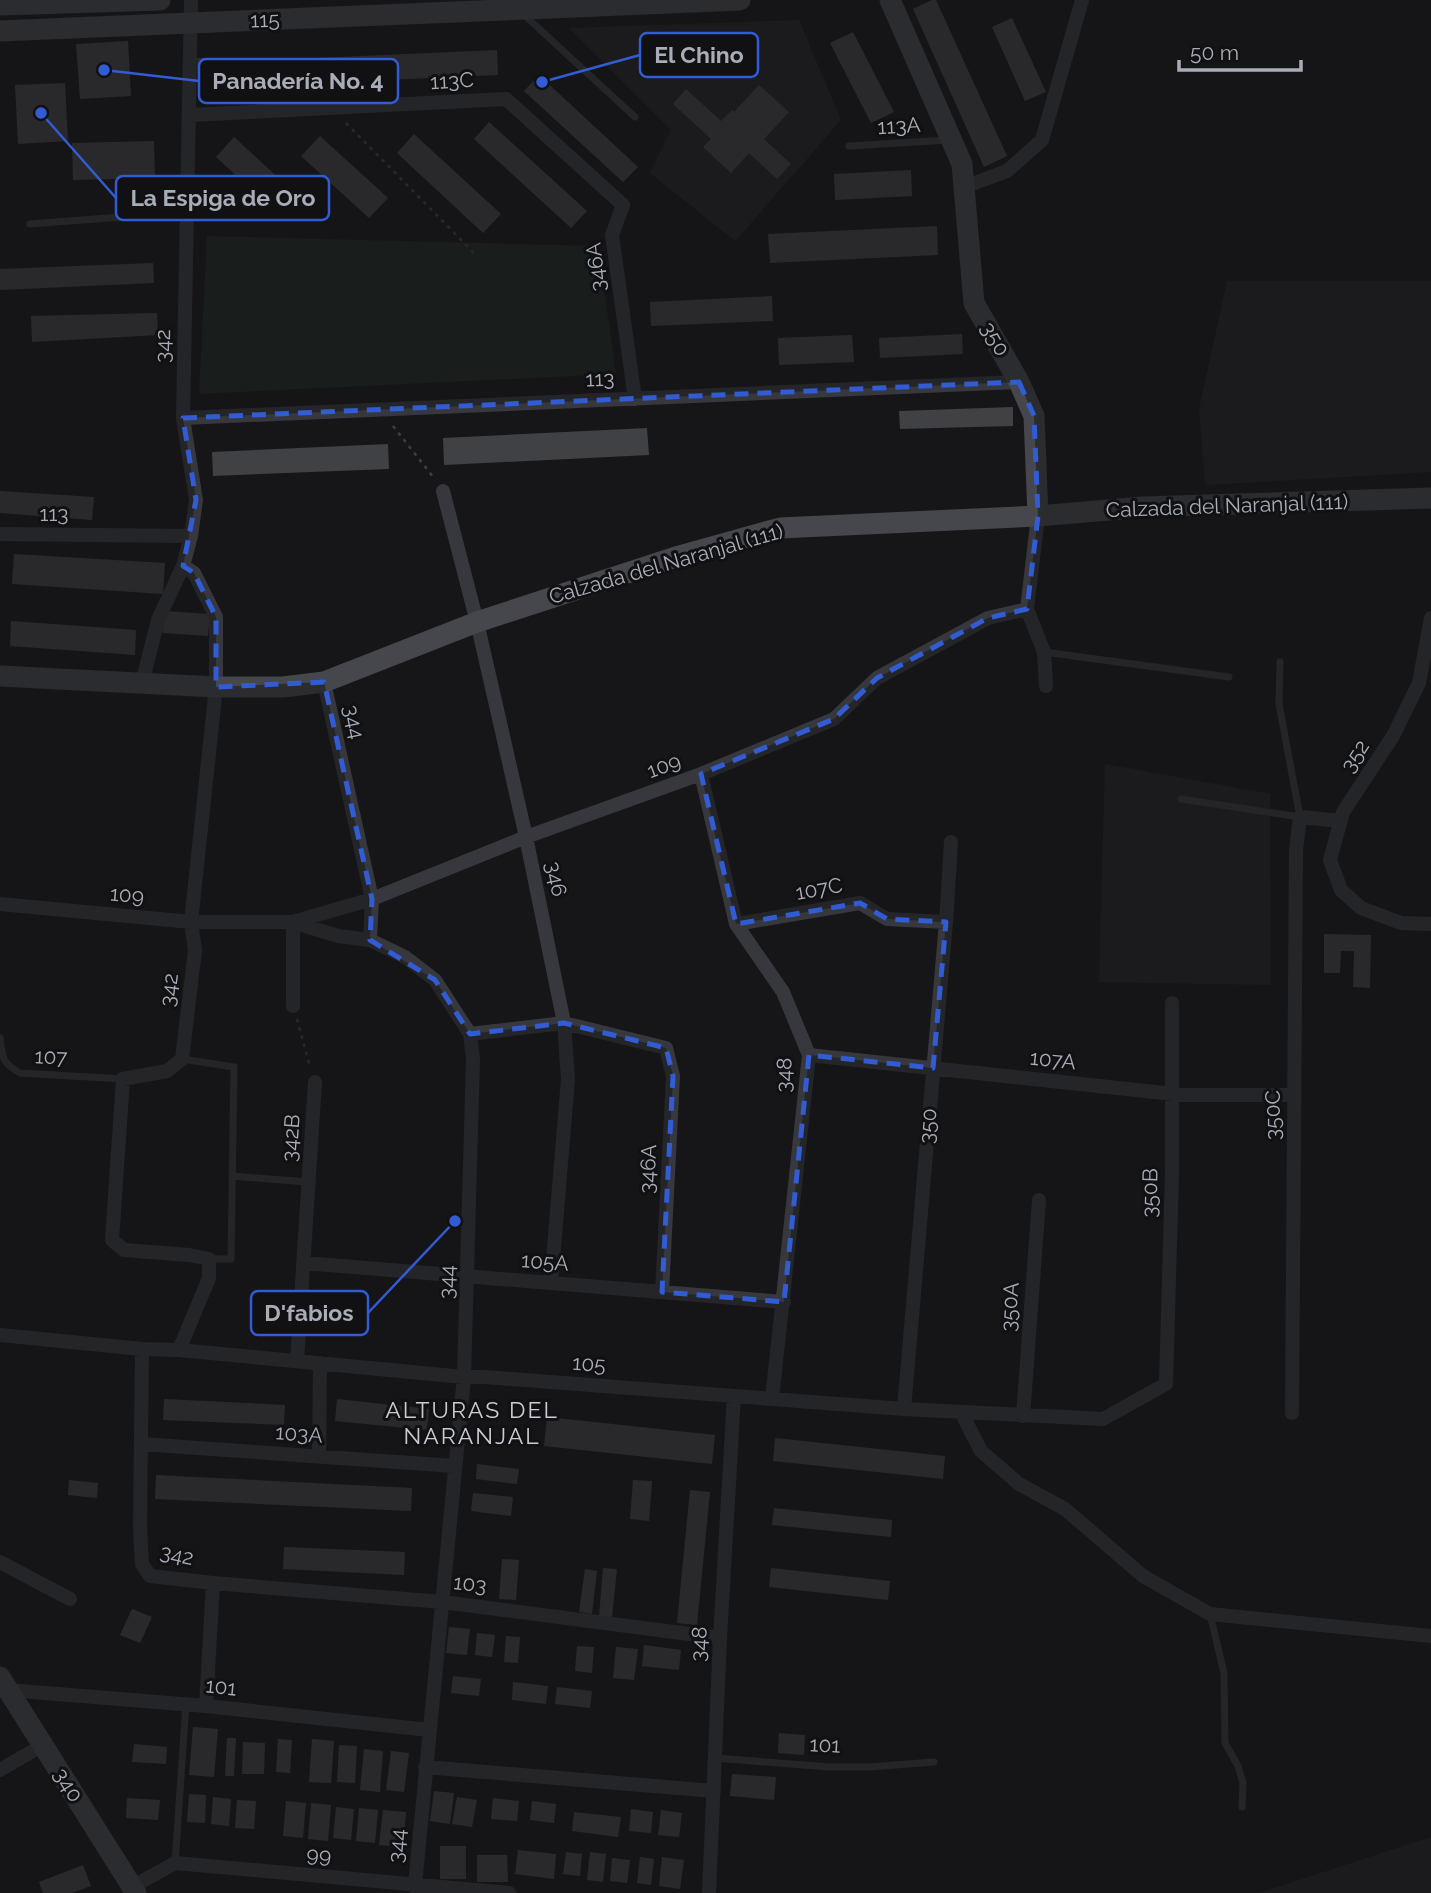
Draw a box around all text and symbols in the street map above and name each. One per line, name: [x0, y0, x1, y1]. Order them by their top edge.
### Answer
street label: 115: [250, 6, 280, 33]
scale bar: [1179, 28, 1302, 72]
callout: El Chino: [640, 33, 758, 77]
text: 50 m: [1190, 40, 1239, 65]
text: El Chino: [654, 41, 744, 68]
callout: Panadería No. 4: [199, 59, 398, 103]
text: Panadería No. 4: [212, 67, 384, 94]
street label: 113C: [430, 67, 474, 94]
street label: 113A: [877, 112, 921, 139]
callout: La Espiga de Oro: [116, 176, 329, 220]
text: La Espiga de Oro: [130, 184, 316, 211]
street label: 346A: [580, 241, 611, 293]
street label: 350: [976, 317, 1015, 360]
street label: 342: [150, 329, 175, 363]
street label: 113: [585, 365, 615, 392]
street label: Calzada del Naranjal (111): [1105, 489, 1349, 522]
street label: 113: [39, 501, 69, 526]
street label: Calzada del Naranjal (111): [546, 518, 786, 609]
street label: 344: [339, 703, 370, 741]
street label: 352: [1335, 735, 1374, 777]
street label: 109: [644, 748, 684, 783]
street label: 346: [541, 859, 572, 899]
street label: 107C: [793, 872, 844, 905]
street label: 109: [109, 881, 145, 908]
street label: 342: [154, 972, 183, 1008]
street label: 107: [34, 1043, 69, 1070]
street label: 107A: [1029, 1045, 1077, 1074]
street label: 348: [770, 1057, 797, 1093]
street label: 350C: [1260, 1090, 1285, 1140]
street label: 350: [914, 1107, 942, 1145]
street label: 342B: [276, 1113, 305, 1163]
street label: 346A: [634, 1144, 661, 1194]
street label: 350B: [1137, 1168, 1162, 1218]
street label: 105A: [520, 1247, 570, 1276]
street label: 344: [433, 1264, 460, 1299]
street label: 350A: [995, 1281, 1024, 1332]
callout: D'fabios: [251, 1291, 368, 1335]
text: D'fabios: [264, 1299, 354, 1326]
street label: 105: [572, 1350, 607, 1377]
district label: ALTURAS DEL NARANJAL: [385, 1396, 559, 1449]
street label: 103A: [275, 1419, 323, 1448]
street label: 342: [158, 1539, 196, 1570]
street label: 103: [452, 1569, 488, 1598]
street label: 348: [685, 1626, 712, 1662]
street label: 101: [204, 1672, 238, 1701]
street label: 101: [809, 1731, 841, 1758]
street label: 340: [48, 1763, 88, 1806]
street label: 344: [383, 1828, 410, 1864]
street label: 99: [306, 1841, 332, 1868]

